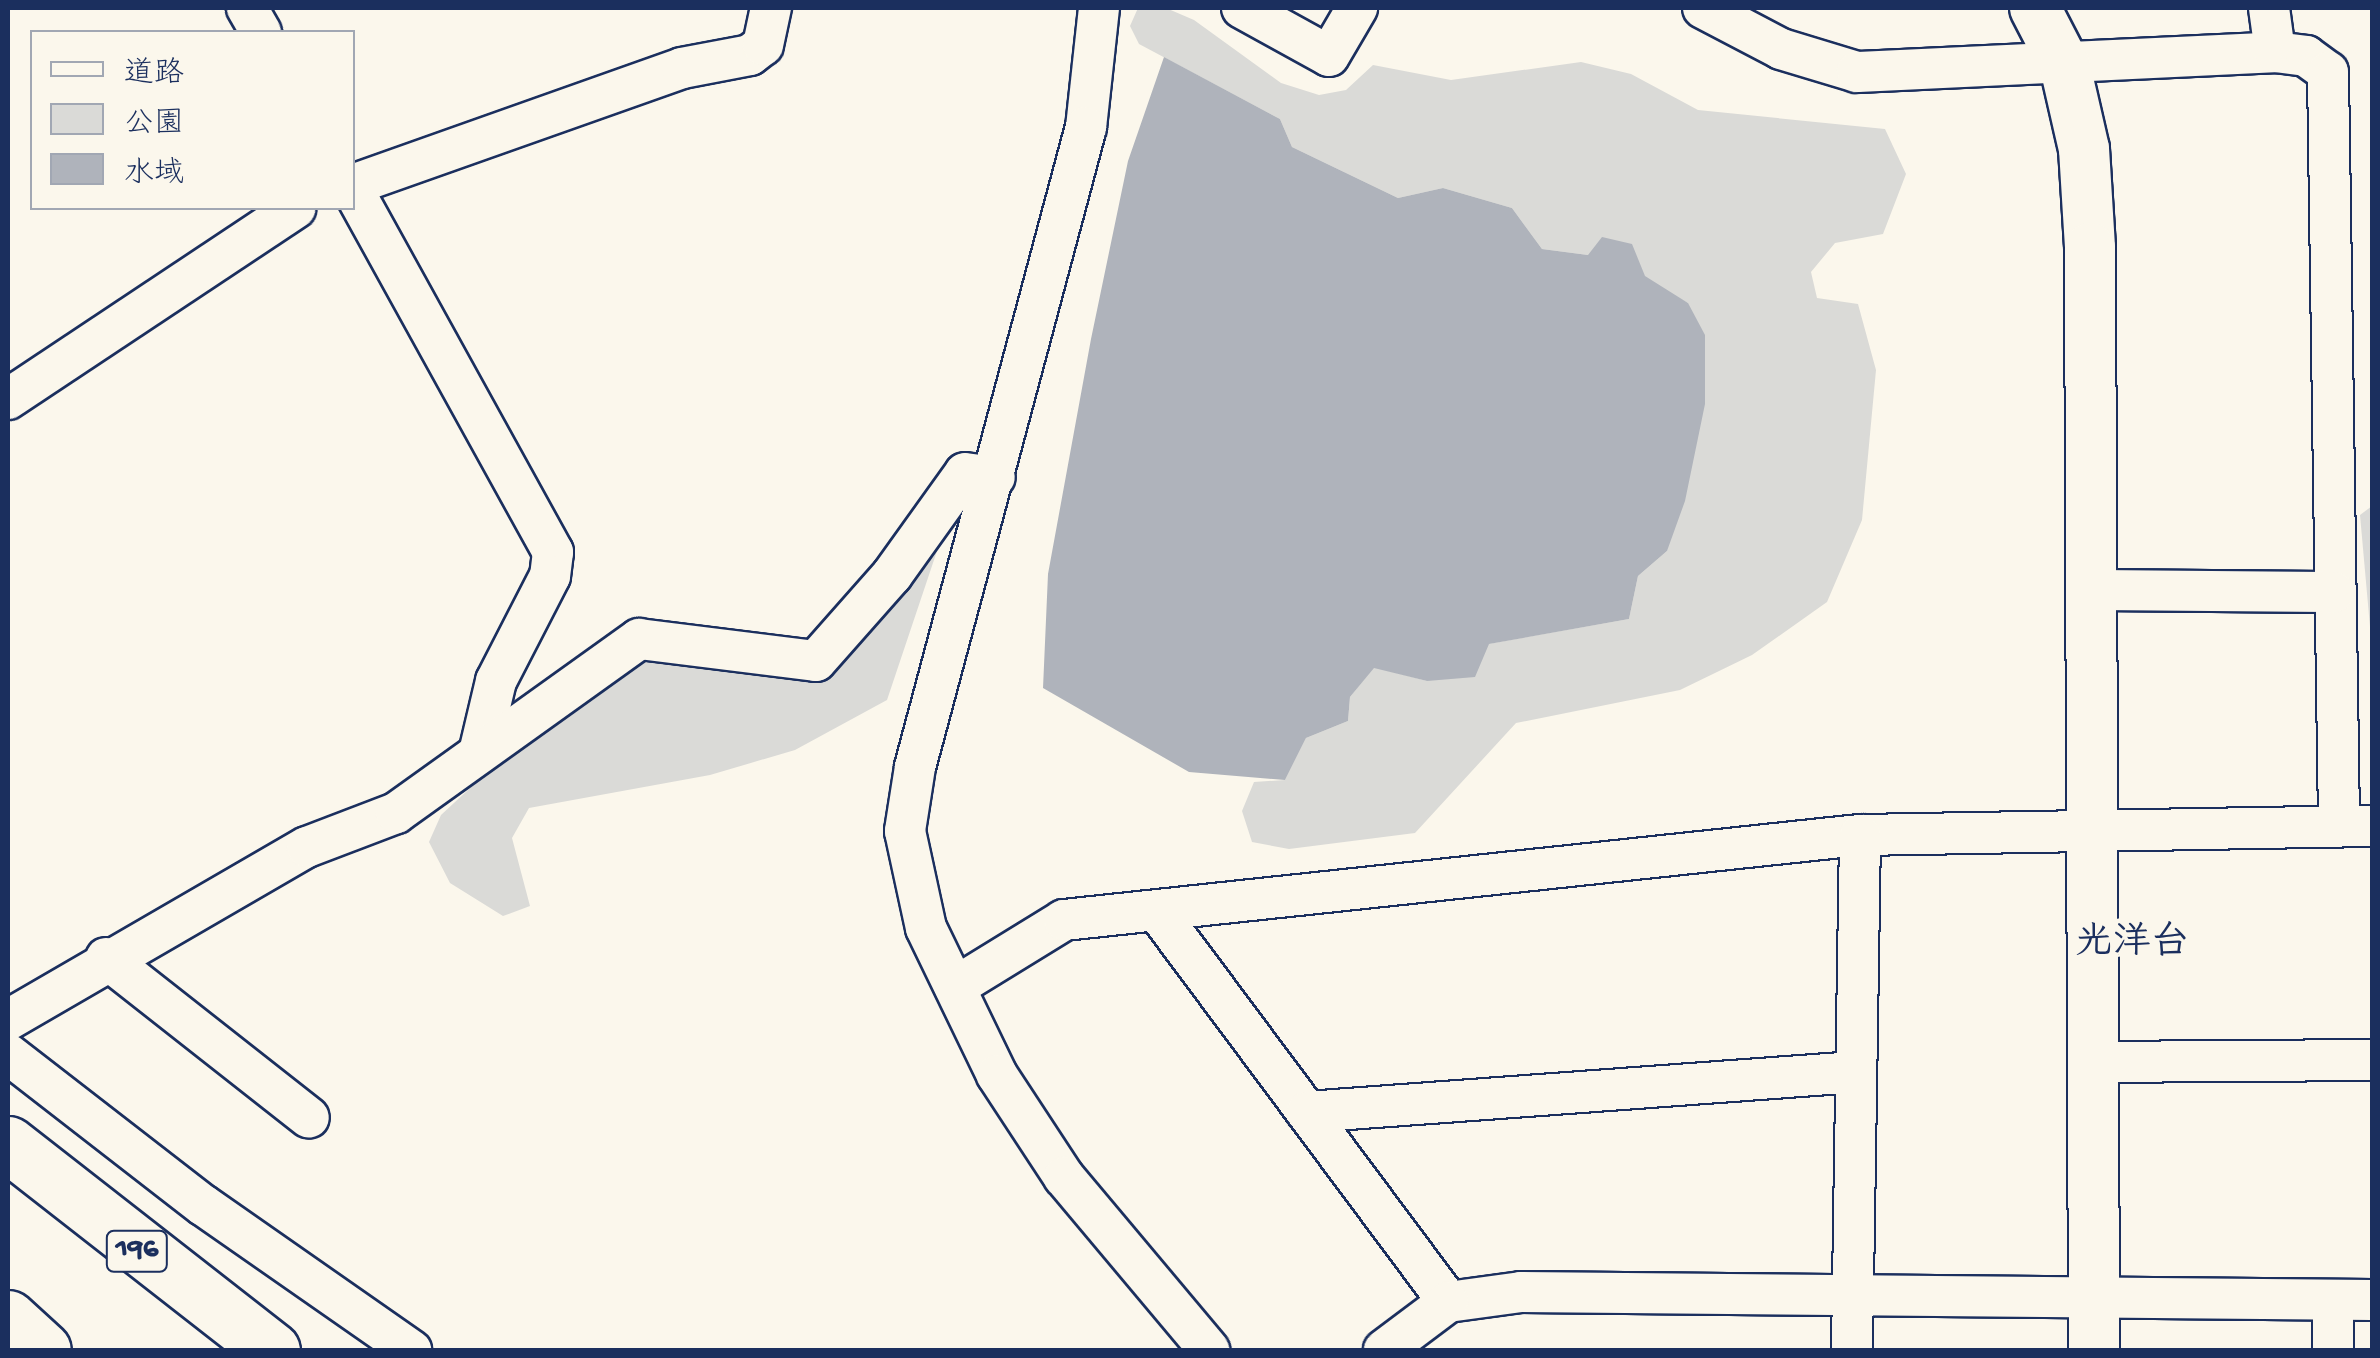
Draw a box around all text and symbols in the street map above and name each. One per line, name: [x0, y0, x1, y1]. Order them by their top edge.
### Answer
legend: [30, 30, 355, 210]
text: 道路: [124, 58, 184, 93]
text: 公園: [124, 108, 184, 143]
text: 水域: [124, 158, 184, 193]
district label: 光洋台: [2075, 923, 2189, 969]
road number: 196: [104, 1226, 170, 1276]

